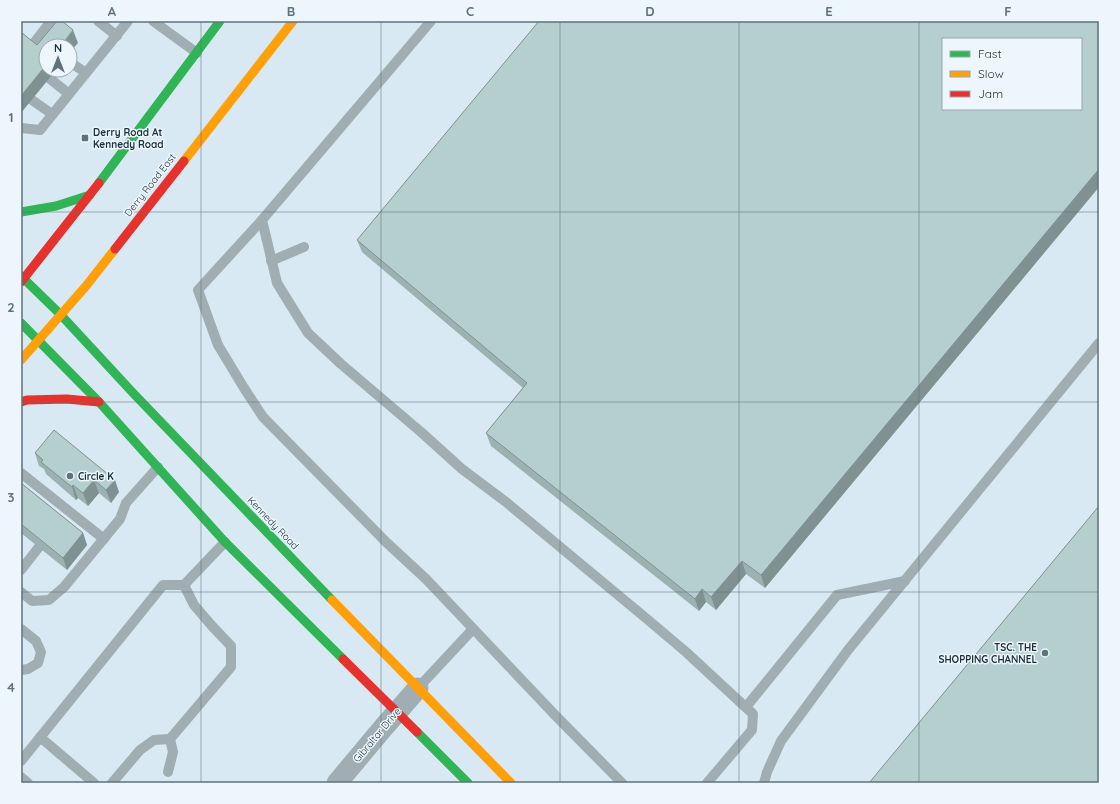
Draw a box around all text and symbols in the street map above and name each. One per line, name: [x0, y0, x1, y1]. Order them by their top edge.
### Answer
text: A: [108, 3, 117, 19]
text: B: [287, 3, 295, 19]
text: C: [466, 3, 474, 19]
text: D: [645, 3, 655, 19]
text: E: [825, 3, 833, 19]
text: F: [1004, 3, 1012, 19]
north arrow: [38, 38, 78, 78]
legend: [942, 38, 1082, 110]
text: N: [54, 41, 62, 55]
text: Fast: [978, 46, 1002, 61]
text: Slow: [978, 66, 1004, 81]
text: Jam: [978, 86, 1003, 101]
text: 1: [8, 109, 14, 125]
place label: Derry Road At Kennedy Road: [93, 126, 164, 151]
marker: Derry Road At Kennedy Road: [80, 133, 90, 143]
street label: Derry Road East: [121, 150, 179, 219]
text: 2: [7, 299, 15, 315]
place label: Circle K: [78, 470, 114, 483]
marker: Circle K: [65, 471, 75, 481]
text: 3: [8, 489, 15, 505]
street label: Kennedy Road: [244, 494, 302, 552]
place label: TSC. THE SHOPPING CHANNEL: [938, 641, 1037, 666]
marker: TSC. THE SHOPPING CHANNEL: [1040, 648, 1050, 658]
text: 4: [7, 679, 15, 695]
street label: Gibraltar Drive: [350, 705, 404, 765]

